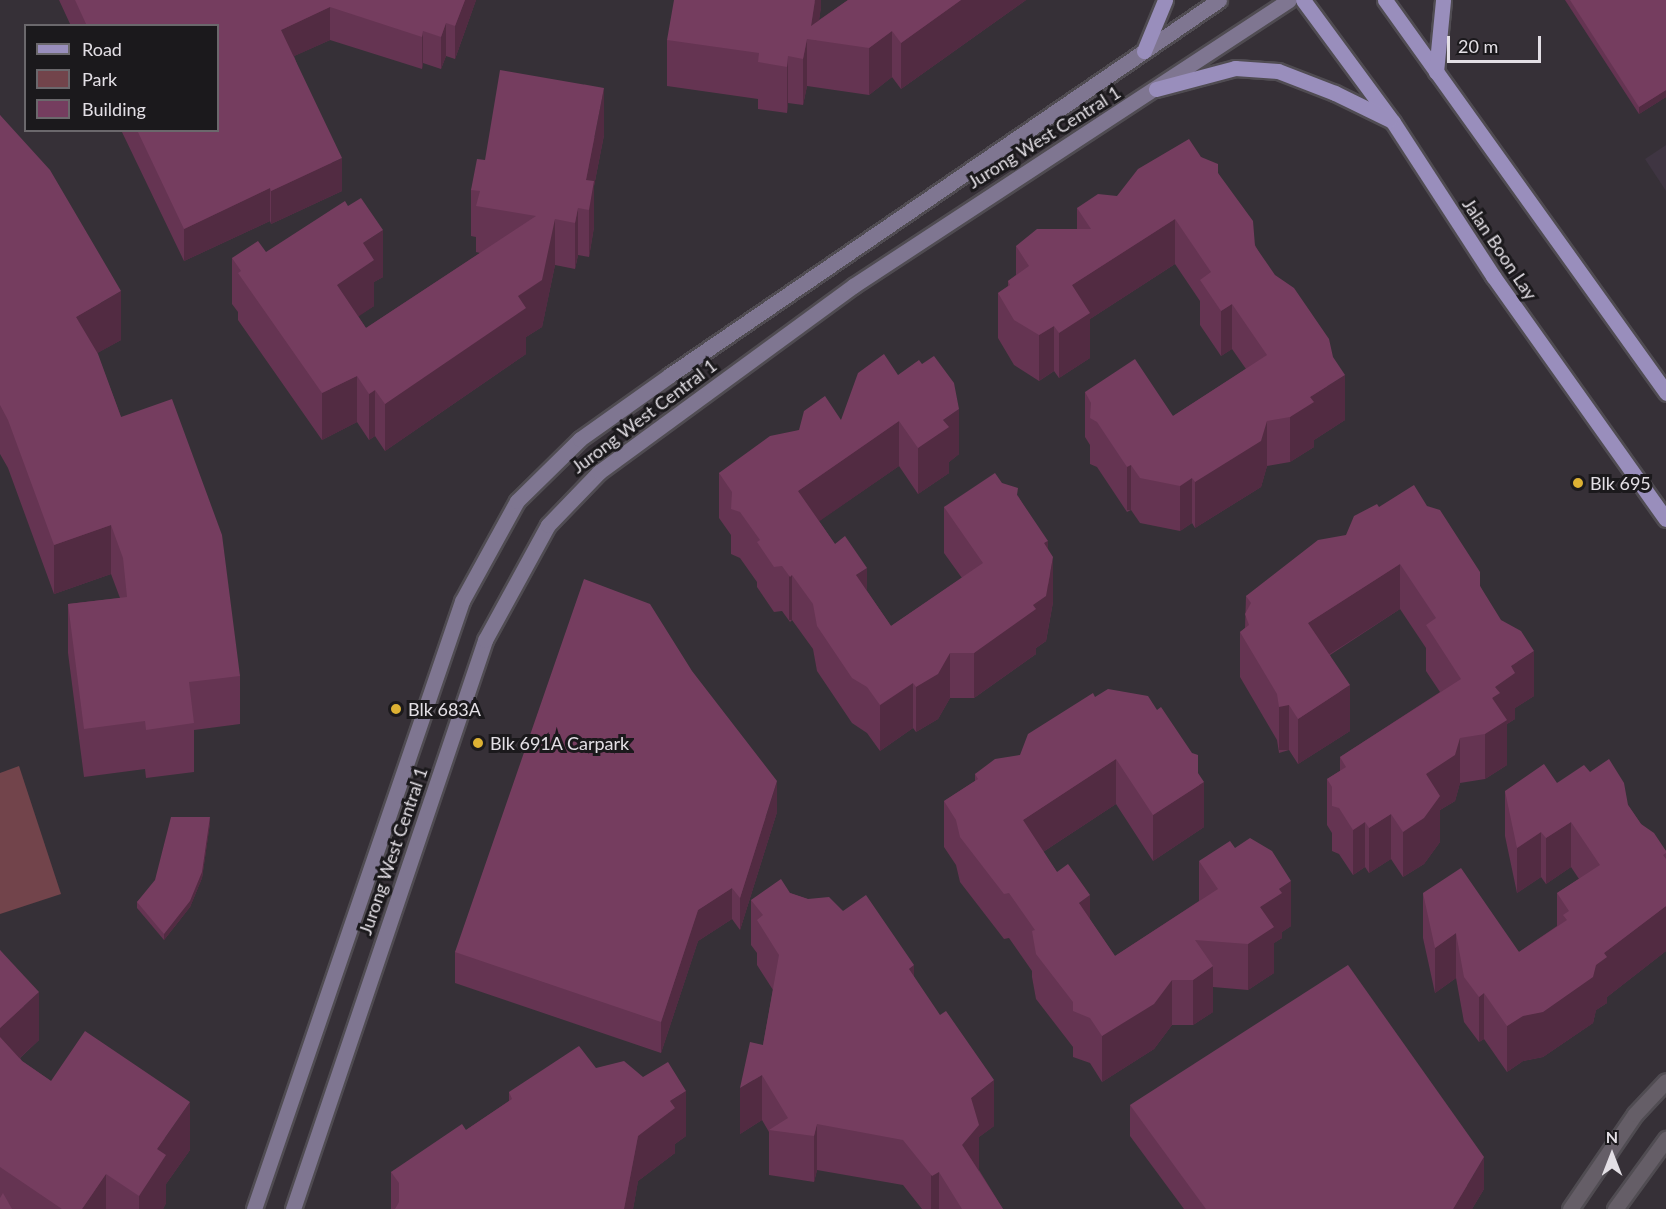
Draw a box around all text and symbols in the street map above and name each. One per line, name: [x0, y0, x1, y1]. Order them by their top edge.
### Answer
legend: [24, 24, 219, 132]
scale bar: [1450, 24, 1544, 62]
text: 20 m: [1458, 35, 1498, 57]
text: Road: [82, 38, 122, 60]
text: Park: [82, 68, 117, 90]
street label: Jurong West Central 1: [964, 81, 1124, 193]
text: Building: [82, 98, 146, 120]
street label: Jalan Boon Lay: [1458, 194, 1542, 304]
street label: Jurong West Central 1: [567, 354, 721, 478]
place label: Blk 695: [1590, 472, 1651, 494]
marker: Blk 695: [1571, 476, 1585, 490]
place label: Blk 683A: [408, 698, 481, 720]
marker: Blk 683A: [389, 702, 403, 716]
place label: Blk 691A Carpark: [490, 732, 630, 754]
marker: Blk 691A Carpark: [471, 736, 485, 750]
street label: Jurong West Central 1: [354, 764, 432, 938]
north arrow: [1582, 1125, 1642, 1185]
text: N: [1606, 1127, 1618, 1146]

